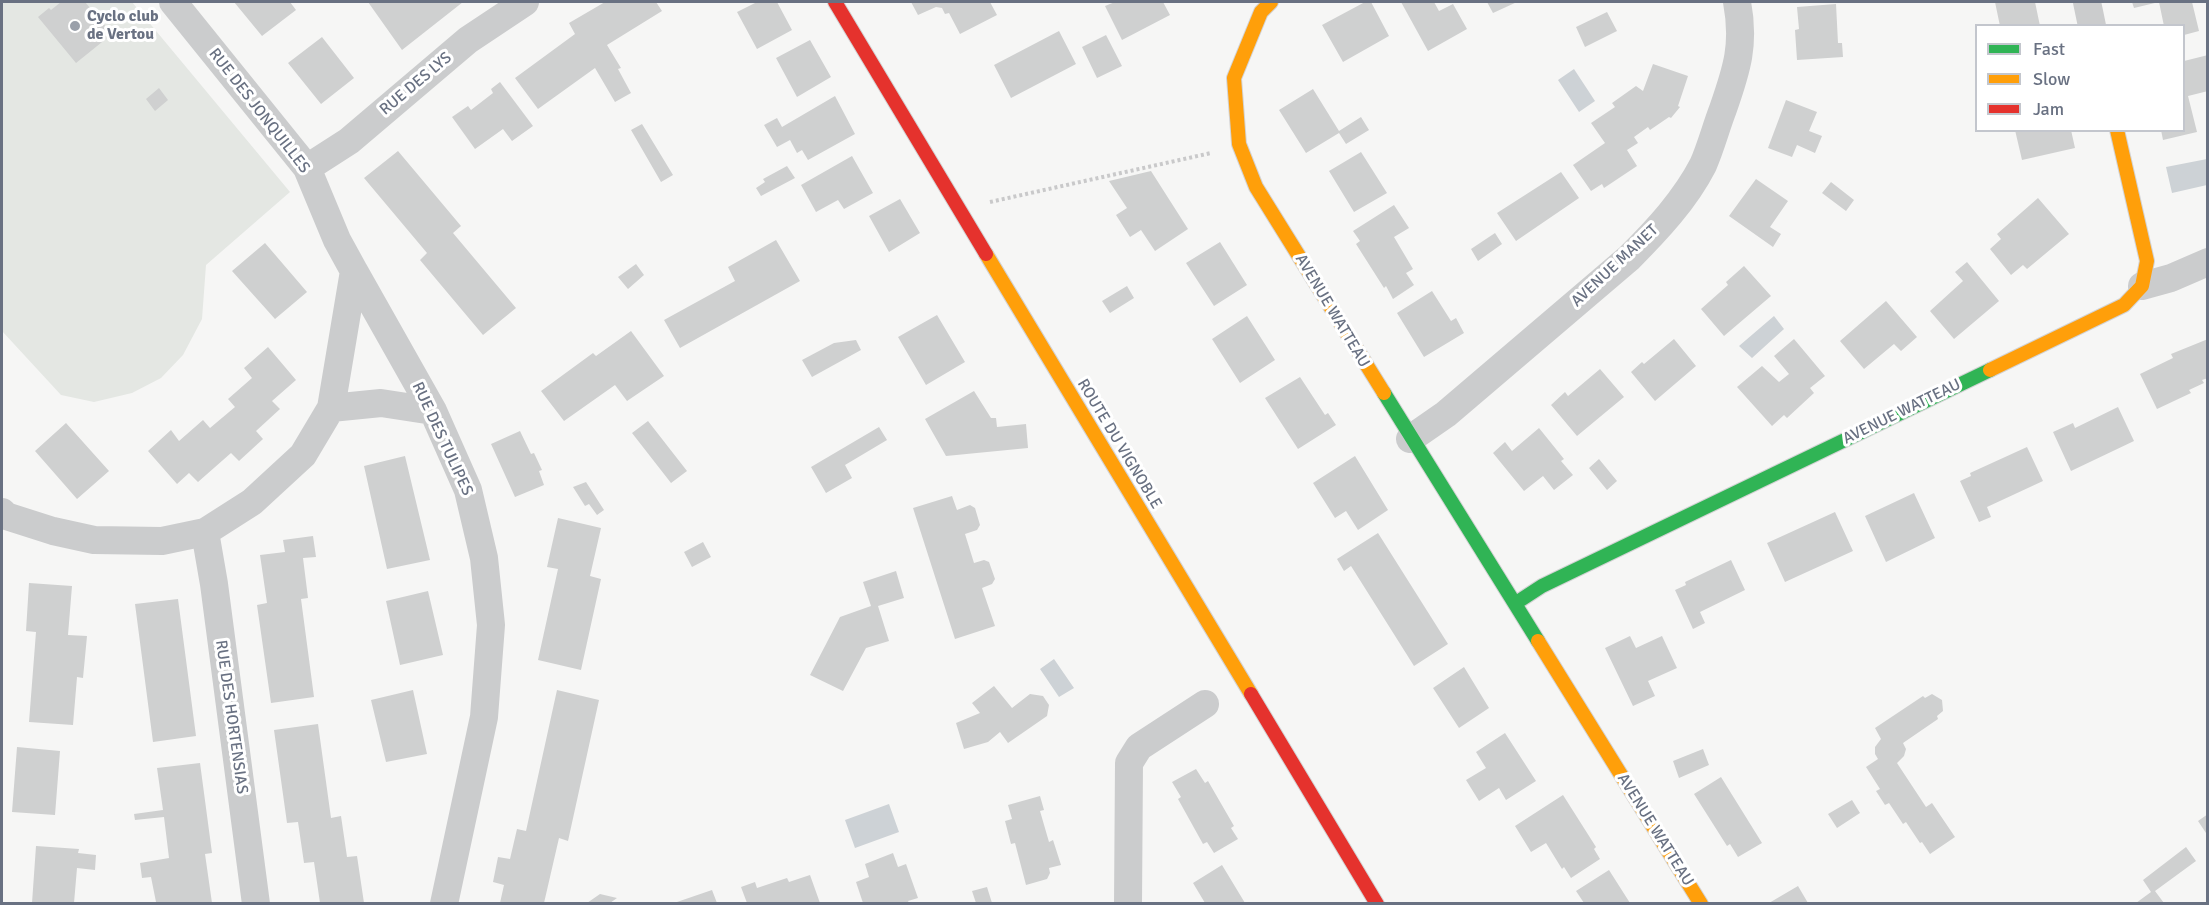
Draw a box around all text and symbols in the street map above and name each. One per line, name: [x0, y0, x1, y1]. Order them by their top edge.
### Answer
place label: Cyclo club de Vertou: [87, 7, 159, 45]
marker: Cyclo club de Vertou: [68, 19, 82, 33]
legend: [1975, 24, 2185, 132]
text: Fast: [2033, 38, 2065, 60]
street label: RUE DES JONQUILLES: [204, 45, 314, 177]
street label: RUE DES LYS: [376, 48, 456, 120]
text: Slow: [2033, 68, 2070, 90]
text: Jam: [2033, 98, 2064, 120]
street label: AVENUE MANET: [1568, 221, 1662, 311]
street label: AVENUE WATTEAU: [1291, 251, 1373, 371]
street label: AVENUE WATTEAU: [1840, 375, 1964, 449]
street label: ROUTE DU VIGNOBLE: [1073, 376, 1165, 512]
street label: RUE DES TULIPES: [407, 379, 477, 499]
street label: RUE DES HORTENSIAS: [211, 639, 251, 795]
street label: AVENUE WATTEAU: [1613, 770, 1697, 890]

